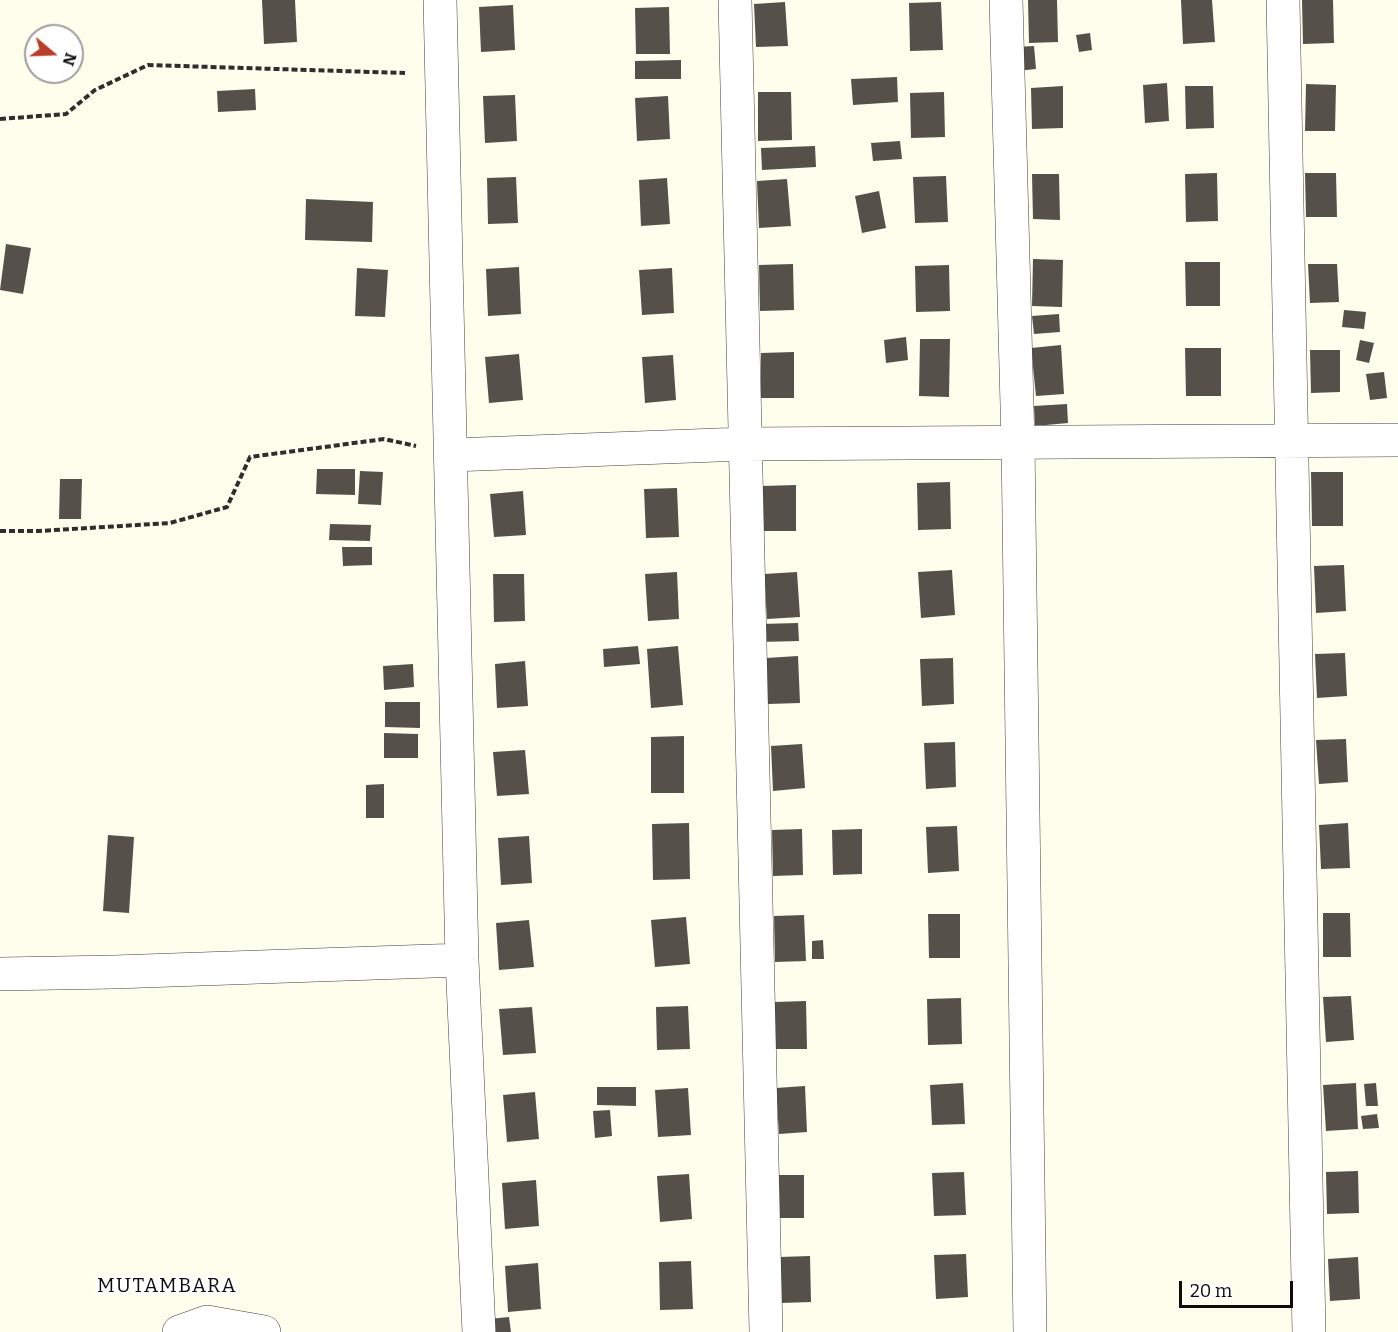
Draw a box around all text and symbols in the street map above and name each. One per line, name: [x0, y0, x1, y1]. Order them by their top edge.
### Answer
north arrow: [24, 24, 84, 84]
text: N: [59, 50, 81, 68]
scale bar: [1182, 1269, 1296, 1307]
district label: MUTAMBARA: [97, 1274, 237, 1298]
text: 20 m: [1190, 1280, 1232, 1302]

